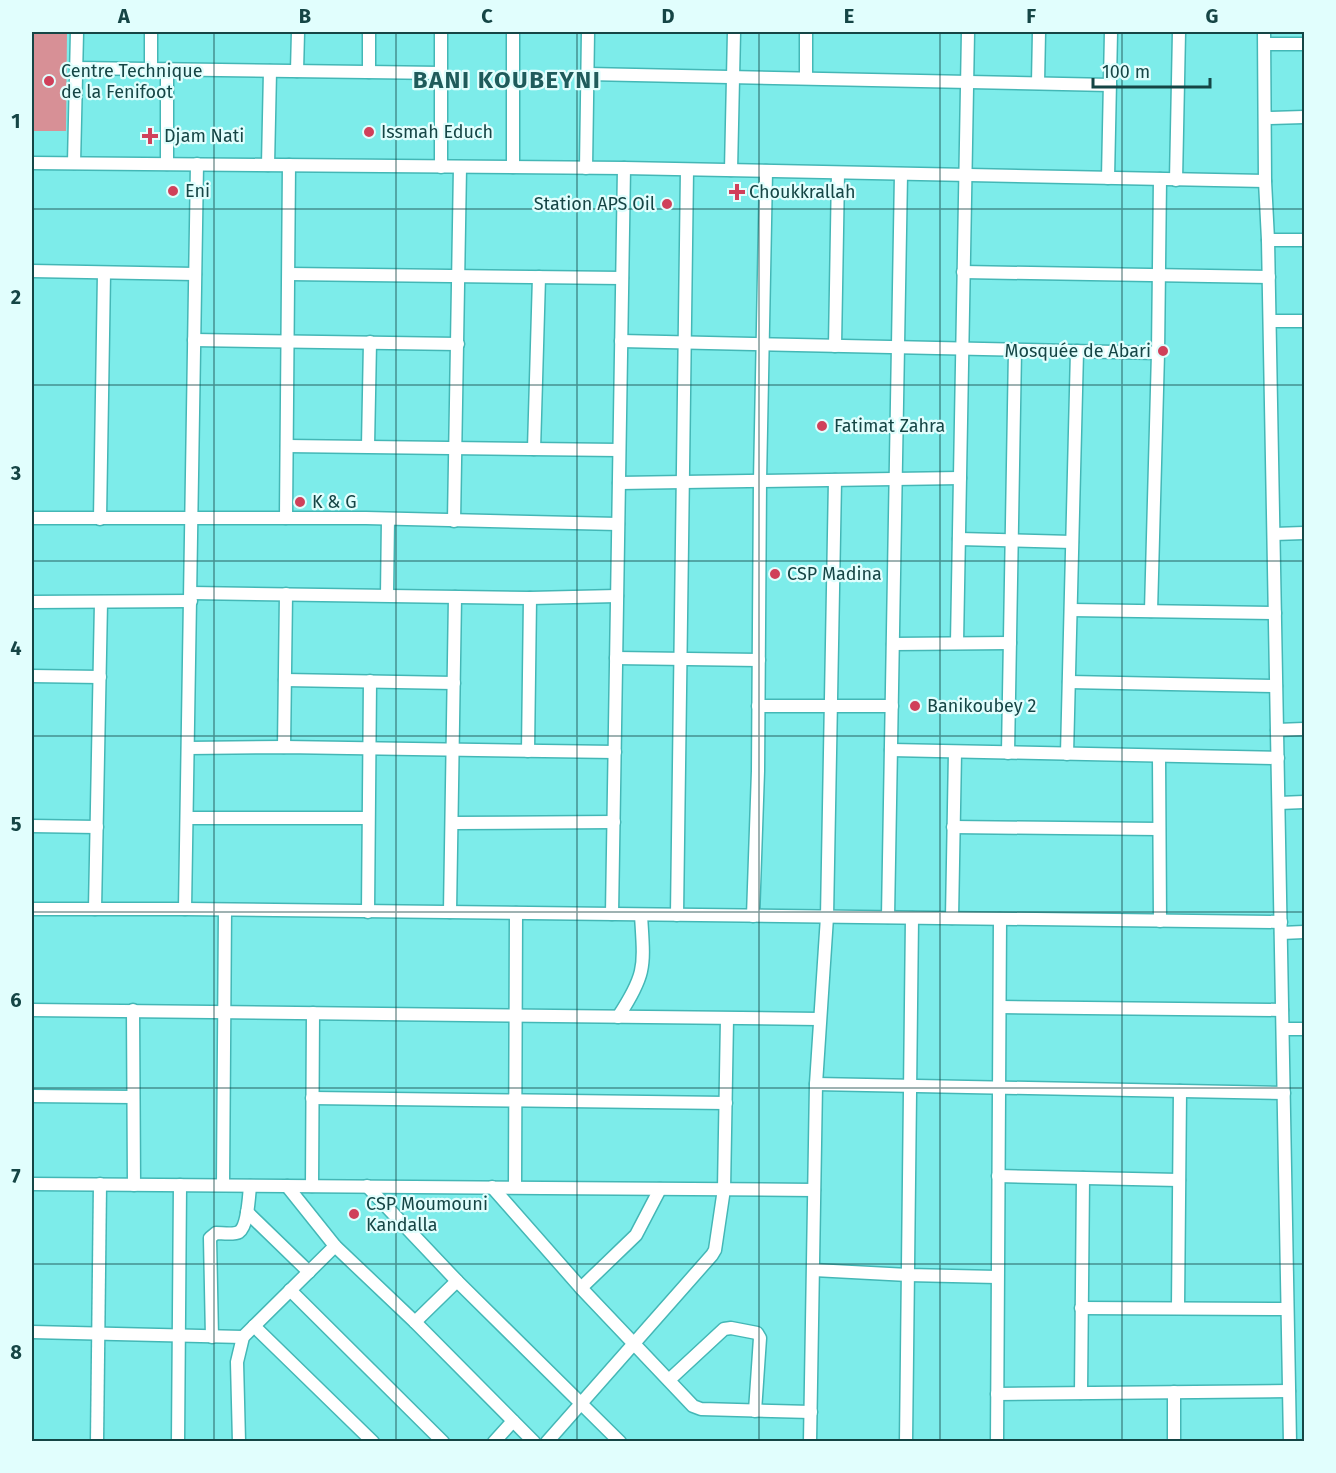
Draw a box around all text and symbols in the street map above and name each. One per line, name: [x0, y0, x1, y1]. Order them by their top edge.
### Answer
text: A: [117, 4, 131, 28]
text: B: [299, 4, 311, 28]
text: C: [481, 4, 493, 28]
text: D: [661, 4, 675, 28]
text: E: [844, 4, 854, 28]
text: F: [1026, 4, 1036, 28]
text: G: [1206, 4, 1218, 28]
scale bar: [1093, 51, 1210, 89]
place label: Centre Technique de la Fenifoot: [61, 60, 203, 103]
text: 100 m: [1102, 61, 1150, 83]
district label: BANI KOUBEYNI: [413, 66, 601, 94]
marker: Centre Technique de la Fenifoot: [42, 74, 56, 88]
text: 1: [11, 109, 21, 133]
place label: Issmah Educh: [381, 121, 493, 143]
place label: Djam Nati: [164, 125, 244, 147]
marker: Issmah Educh: [362, 125, 376, 139]
marker: Djam Nati: [141, 127, 159, 145]
place label: Eni: [185, 180, 210, 202]
place label: Choukkrallah: [749, 181, 856, 203]
marker: Eni: [166, 184, 180, 198]
marker: Choukkrallah: [730, 185, 744, 199]
place label: Station APS Oil: [534, 193, 655, 215]
marker: Station APS Oil: [660, 197, 674, 211]
text: 2: [11, 285, 21, 309]
place label: Mosquée de Abari: [1004, 340, 1151, 362]
marker: Mosquée de Abari: [1156, 344, 1170, 358]
place label: Fatimat Zahra: [834, 415, 945, 437]
marker: Fatimat Zahra: [815, 419, 829, 433]
text: 3: [10, 461, 21, 485]
place label: K & G: [312, 491, 357, 513]
marker: K & G: [293, 495, 307, 509]
place label: CSP Madina: [787, 563, 882, 585]
marker: CSP Madina: [768, 567, 782, 581]
text: 4: [10, 636, 22, 660]
place label: Banikoubey 2: [927, 695, 1036, 717]
marker: Banikoubey 2: [908, 699, 922, 713]
text: 5: [11, 812, 22, 836]
text: 6: [10, 988, 22, 1012]
text: 7: [11, 1164, 21, 1188]
place label: CSP Moumouni Kandalla: [366, 1193, 488, 1236]
marker: CSP Moumouni Kandalla: [347, 1207, 361, 1221]
text: 8: [10, 1340, 22, 1364]

